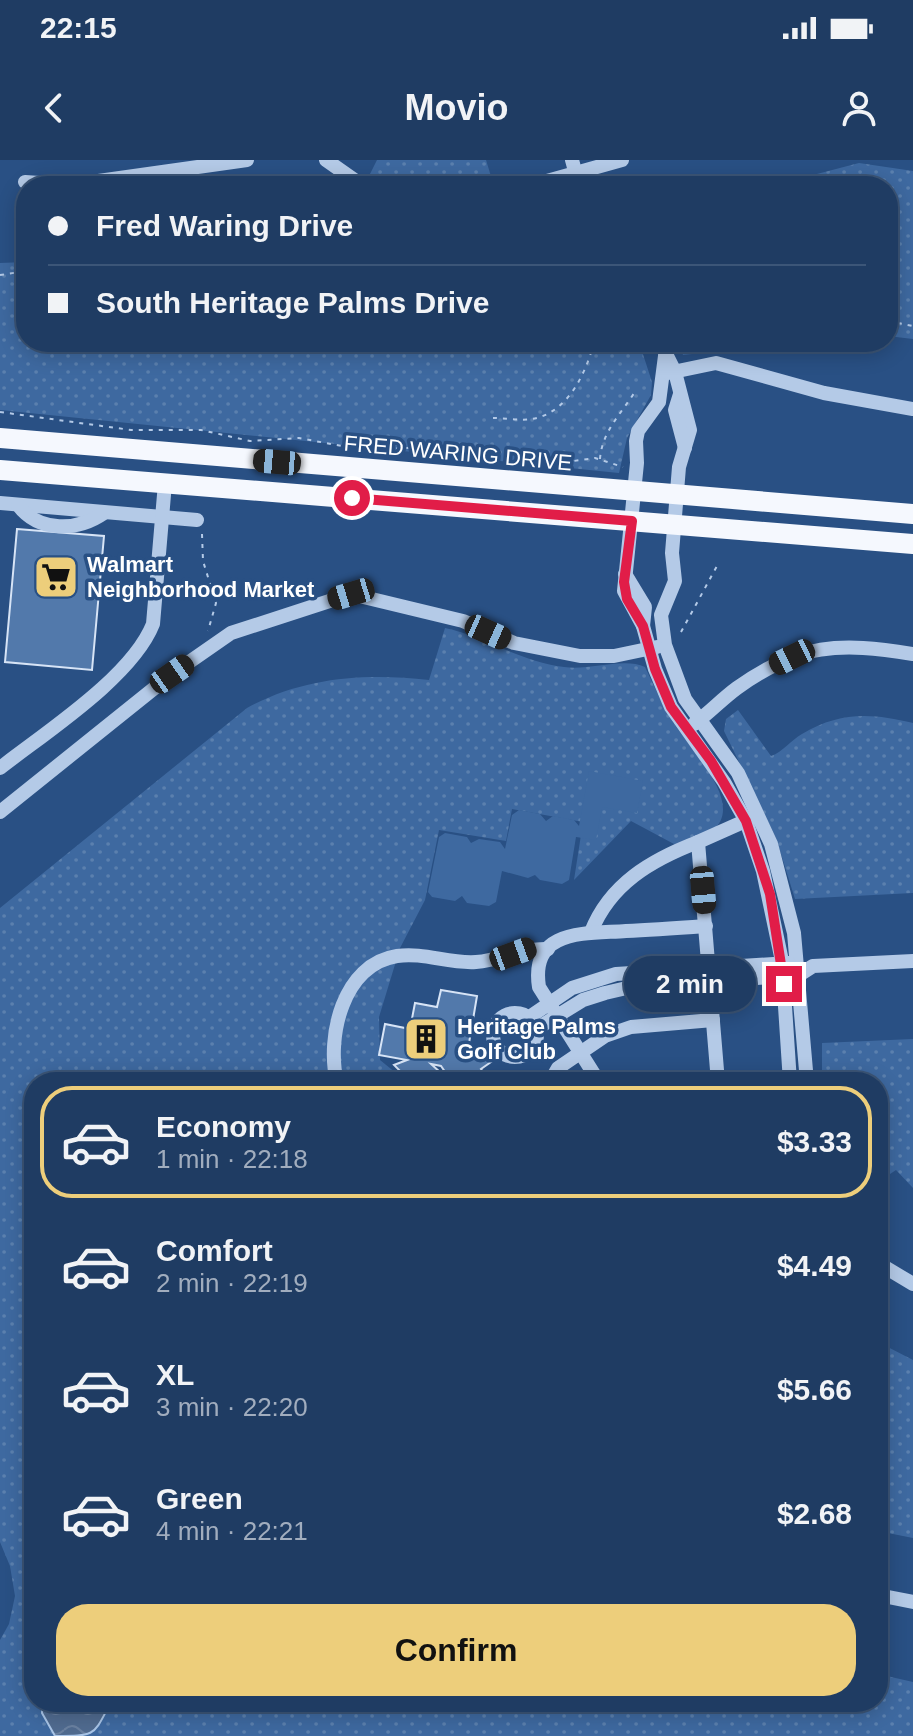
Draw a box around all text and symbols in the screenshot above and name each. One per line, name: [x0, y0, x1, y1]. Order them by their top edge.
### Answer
text: 22:15: [40, 11, 117, 44]
icon: back: [32, 86, 76, 130]
icon: person: [837, 86, 881, 130]
text: Movio: [405, 87, 509, 128]
text: Fred Waring Drive: [96, 209, 353, 242]
text: South Heritage Palms Drive: [96, 286, 489, 319]
street label: FRED WARING DRIVE: [343, 431, 573, 475]
car: [252, 448, 302, 476]
route start: [334, 480, 370, 516]
place label: Walmart Neighborhood Market: [87, 552, 315, 602]
supermarket icon: Walmart Neighborhood Market: [32, 553, 80, 601]
car: [325, 576, 377, 612]
car: [461, 611, 515, 653]
car: [765, 636, 819, 678]
car: [145, 650, 199, 698]
car: [689, 865, 717, 915]
car: [486, 935, 540, 973]
callout: 2 min: [624, 956, 756, 1012]
route end: [766, 966, 802, 1002]
text: 2 min: [656, 969, 724, 999]
place label: Heritage Palms Golf Club: [457, 1014, 616, 1064]
building icon: Heritage Palms Golf Club: [402, 1015, 450, 1063]
icon: car: [60, 1106, 132, 1178]
text: Economy: [156, 1110, 291, 1143]
text: $3.33: [777, 1125, 852, 1158]
text: 1 min · 22:18: [156, 1144, 308, 1174]
icon: car: [60, 1230, 132, 1302]
text: Comfort: [156, 1234, 273, 1267]
text: $4.49: [777, 1249, 852, 1282]
text: 2 min · 22:19: [156, 1268, 308, 1298]
icon: car: [60, 1354, 132, 1426]
text: XL: [156, 1358, 194, 1391]
text: $5.66: [777, 1373, 852, 1406]
text: 3 min · 22:20: [156, 1392, 308, 1422]
icon: car: [60, 1478, 132, 1550]
text: Green: [156, 1482, 243, 1515]
text: $2.68: [777, 1497, 852, 1530]
text: 4 min · 22:21: [156, 1516, 308, 1546]
button: Confirm: [56, 1604, 856, 1696]

